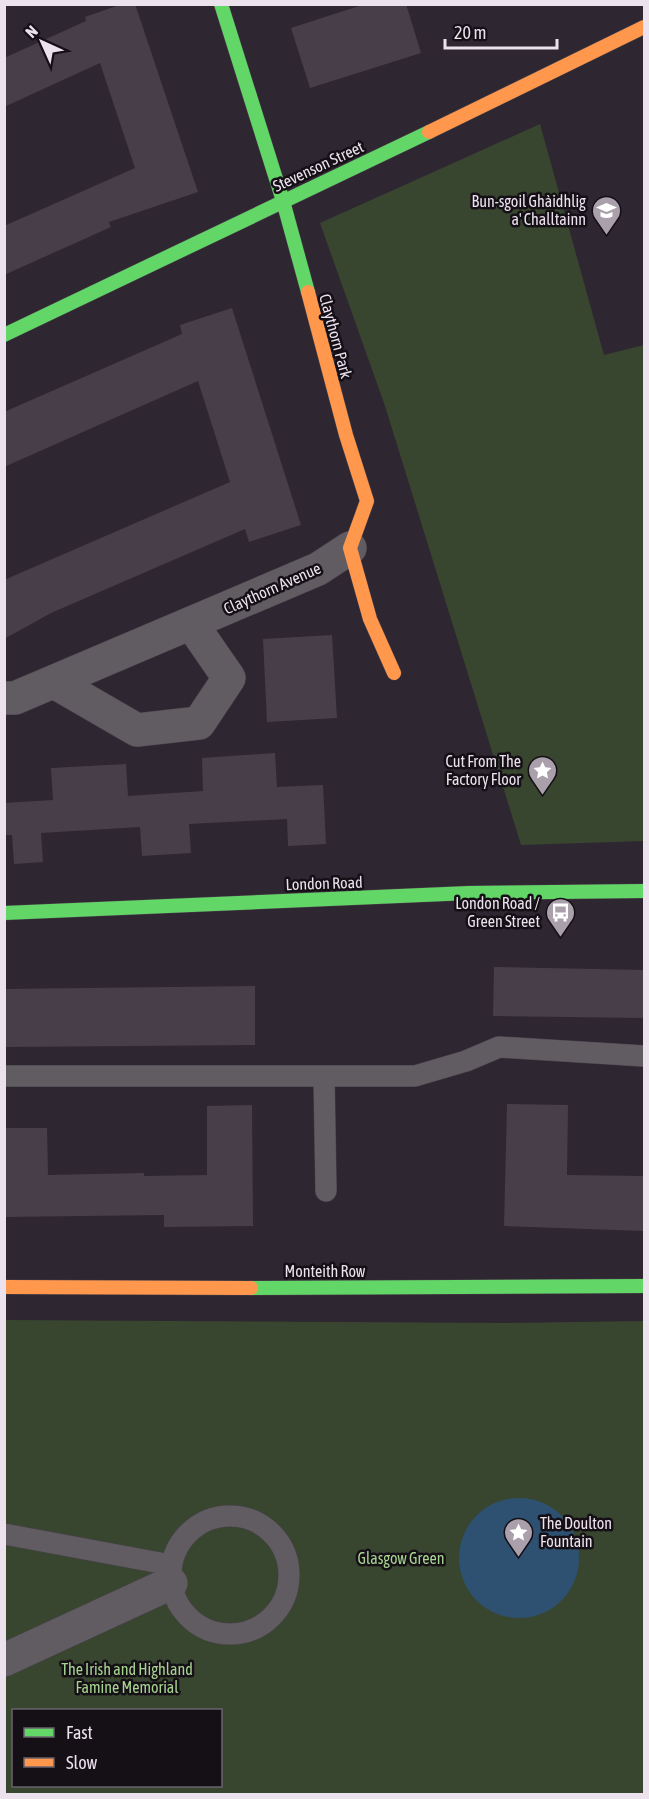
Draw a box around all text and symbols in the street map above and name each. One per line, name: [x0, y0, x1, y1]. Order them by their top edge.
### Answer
north arrow: [12, 12, 72, 72]
scale bar: [445, 12, 558, 50]
text: N: [22, 22, 41, 41]
text: 20 m: [454, 22, 486, 43]
street label: Stevenson Street: [270, 137, 367, 195]
place label: Bun-sgoil Ghàidhlig a' Challtainn: [472, 192, 586, 228]
school or university icon: Bun-sgoil Ghàidhlig a' Challtainn: [591, 194, 623, 236]
street label: Claythorn Park: [315, 292, 356, 380]
street label: Claythorn Avenue: [221, 559, 324, 618]
place label: Cut From The Factory Floor: [445, 752, 521, 789]
place icon: Cut From The Factory Floor: [526, 754, 558, 796]
street label: London Road: [285, 873, 363, 893]
place label: London Road / Green Street: [455, 894, 541, 930]
bus stop icon: London Road / Green Street: [545, 896, 577, 938]
street label: Monteith Row: [285, 1262, 366, 1280]
place label: The Doulton Fountain: [540, 1514, 612, 1550]
place icon: The Doulton Fountain: [503, 1516, 535, 1558]
park label: Glasgow Green: [358, 1549, 444, 1568]
park label: The Irish and Highland Famine Memorial: [61, 1660, 193, 1696]
legend: [12, 1709, 222, 1787]
text: Fast: [66, 1722, 93, 1743]
text: Slow: [66, 1752, 97, 1773]

